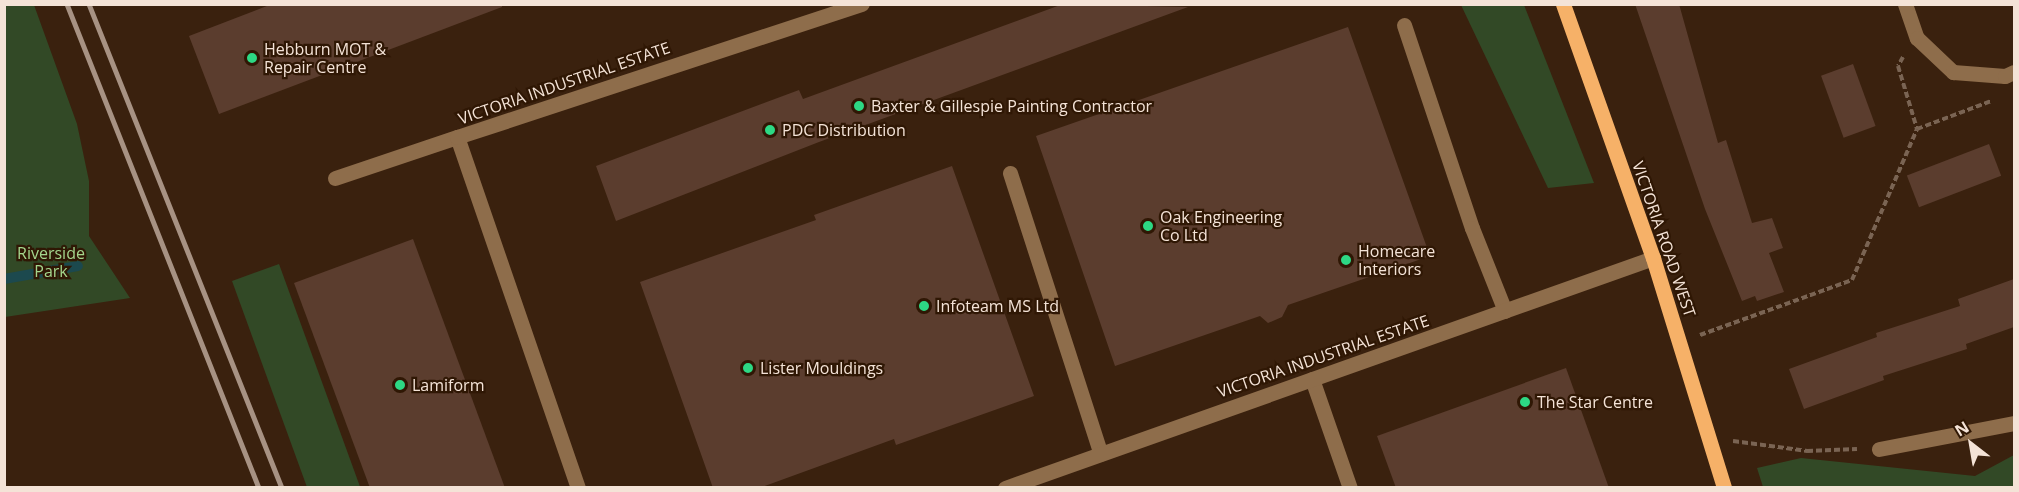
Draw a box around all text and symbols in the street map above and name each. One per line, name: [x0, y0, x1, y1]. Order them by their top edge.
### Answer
street label: VICTORIA INDUSTRIAL ESTATE: [456, 38, 672, 128]
place label: Hebburn MOT & Repair Centre: [264, 39, 386, 77]
marker: Hebburn MOT & Repair Centre: [245, 51, 259, 65]
place label: Baxter & Gillespie Painting Contractor: [871, 96, 1152, 116]
marker: Baxter & Gillespie Painting Contractor: [852, 99, 866, 113]
place label: PDC Distribution: [782, 120, 906, 140]
marker: PDC Distribution: [763, 123, 777, 137]
street label: VICTORIA ROAD WEST: [1628, 159, 1700, 319]
place label: Oak Engineering Co Ltd: [1160, 207, 1282, 245]
marker: Oak Engineering Co Ltd: [1141, 219, 1155, 233]
place label: Homecare Interiors: [1358, 241, 1435, 279]
park label: Riverside Park: [17, 243, 85, 281]
marker: Homecare Interiors: [1339, 253, 1353, 267]
place label: Infoteam MS Ltd: [936, 296, 1059, 316]
marker: Infoteam MS Ltd: [917, 299, 931, 313]
street label: VICTORIA INDUSTRIAL ESTATE: [1215, 311, 1431, 401]
place label: Lister Mouldings: [760, 358, 883, 378]
marker: Lister Mouldings: [741, 361, 755, 375]
place label: Lamiform: [412, 375, 484, 395]
marker: Lamiform: [393, 378, 407, 392]
place label: The Star Centre: [1537, 392, 1653, 412]
marker: The Star Centre: [1518, 395, 1532, 409]
north arrow: [1941, 414, 2001, 474]
text: N: [1950, 416, 1973, 441]

